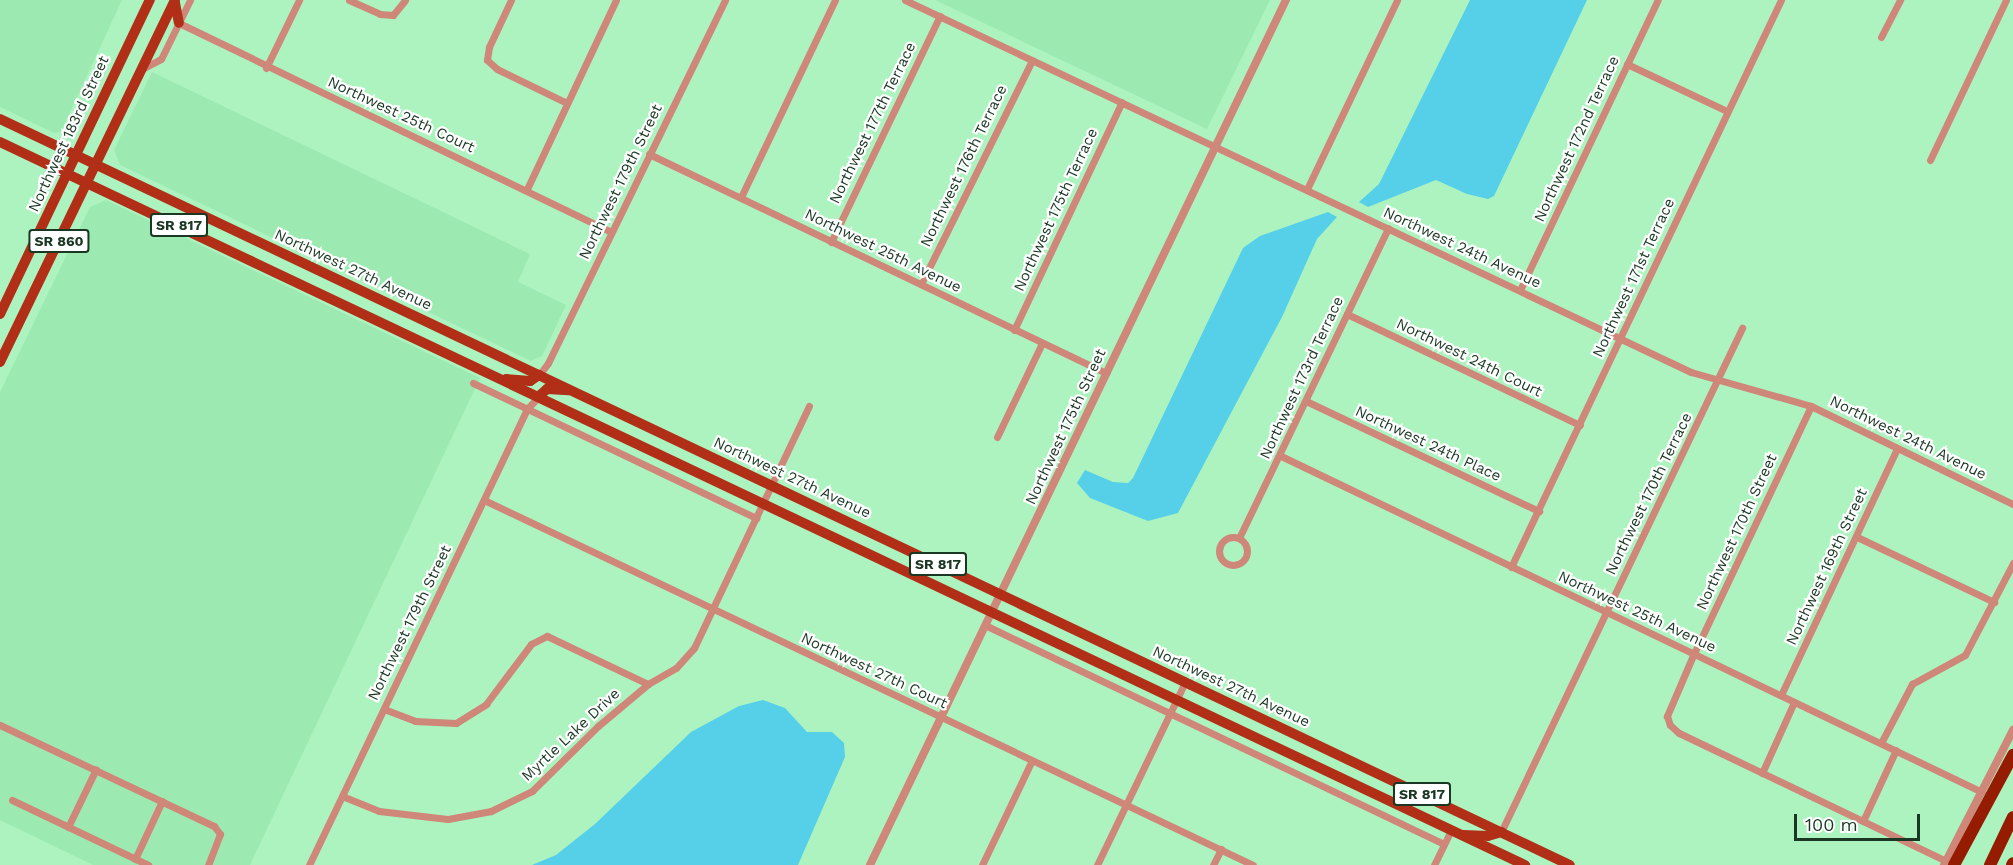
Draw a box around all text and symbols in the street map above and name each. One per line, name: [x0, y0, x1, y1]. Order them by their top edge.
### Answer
street label: Northwest 177th Terrace: [826, 39, 920, 207]
street label: Northwest 183rd Street: [25, 53, 113, 215]
street label: Northwest 172nd Terrace: [1530, 53, 1624, 225]
street label: Northwest 25th Court: [325, 73, 477, 157]
street label: Northwest 176th Terrace: [917, 82, 1011, 250]
street label: Northwest 179th Street: [576, 101, 666, 263]
street label: Northwest 175th Terrace: [1010, 125, 1102, 295]
street label: Northwest 171st Terrace: [1589, 195, 1679, 361]
street label: Northwest 24th Avenue: [1380, 203, 1544, 293]
street label: Northwest 25th Avenue: [802, 205, 964, 297]
road number: SR 817: [149, 214, 209, 236]
street label: Northwest 27th Avenue: [271, 226, 435, 314]
road number: SR 860: [28, 230, 90, 252]
street label: Northwest 173rd Terrace: [1256, 293, 1348, 463]
street label: Northwest 24th Court: [1393, 315, 1545, 401]
street label: Northwest 175th Street: [1022, 346, 1110, 508]
street label: Northwest 24th Avenue: [1827, 392, 1989, 484]
street label: Northwest 24th Place: [1352, 402, 1504, 486]
street label: Northwest 170th Terrace: [1602, 410, 1696, 578]
street label: Northwest 27th Avenue: [710, 434, 874, 522]
street label: Northwest 170th Street: [1693, 451, 1781, 613]
street label: Northwest 169th Street: [1783, 486, 1871, 648]
street label: Northwest 179th Street: [365, 542, 455, 704]
road number: SR 817: [908, 553, 968, 575]
street label: Northwest 25th Avenue: [1555, 567, 1719, 657]
street label: Northwest 27th Court: [798, 629, 950, 713]
street label: Northwest 27th Avenue: [1149, 643, 1313, 731]
street label: Myrtle Lake Drive: [518, 685, 624, 785]
road number: SR 817: [1392, 783, 1452, 805]
scale bar: [1797, 802, 1923, 840]
text: 100 m: [1805, 814, 1858, 835]

